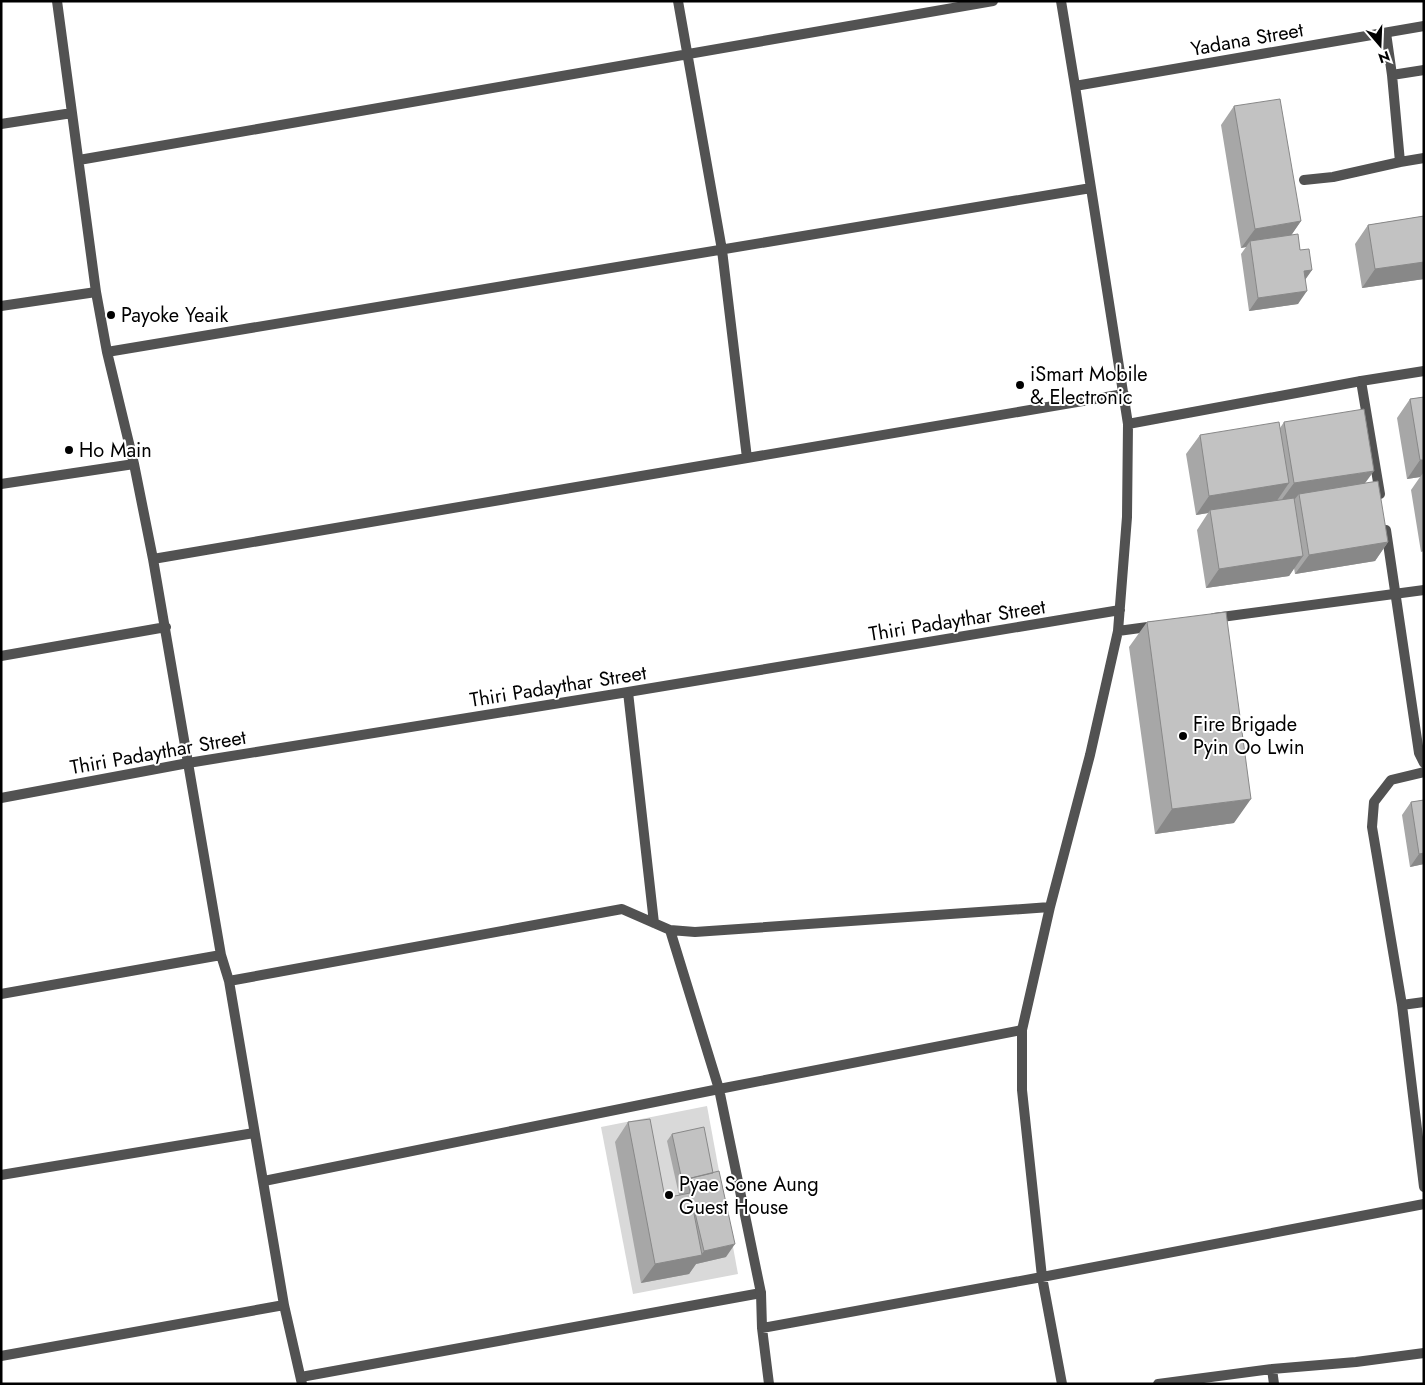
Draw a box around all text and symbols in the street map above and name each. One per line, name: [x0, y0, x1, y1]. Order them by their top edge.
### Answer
street label: Yadana Street: [1189, 15, 1306, 64]
north arrow: [1355, 20, 1405, 70]
text: N: [1376, 46, 1393, 69]
place label: Payoke Yeaik: [121, 301, 228, 330]
marker: Payoke Yeaik: [105, 309, 117, 321]
place label: iSmart Mobile & Electronic: [1030, 360, 1148, 412]
marker: iSmart Mobile & Electronic: [1014, 379, 1026, 391]
place label: Ho Main: [79, 436, 152, 465]
marker: Ho Main: [63, 444, 75, 456]
street label: Thiri Padaythar Street: [867, 592, 1048, 649]
street label: Thiri Padaythar Street: [468, 658, 649, 715]
place label: Fire Brigade Pyin Oo Lwin: [1193, 710, 1304, 762]
street label: Thiri Padaythar Street: [68, 723, 249, 782]
marker: Fire Brigade Pyin Oo Lwin: [1177, 730, 1189, 742]
place label: Pyae Sone Aung Guest House: [679, 1170, 819, 1222]
marker: Pyae Sone Aung Guest House: [663, 1189, 675, 1201]

